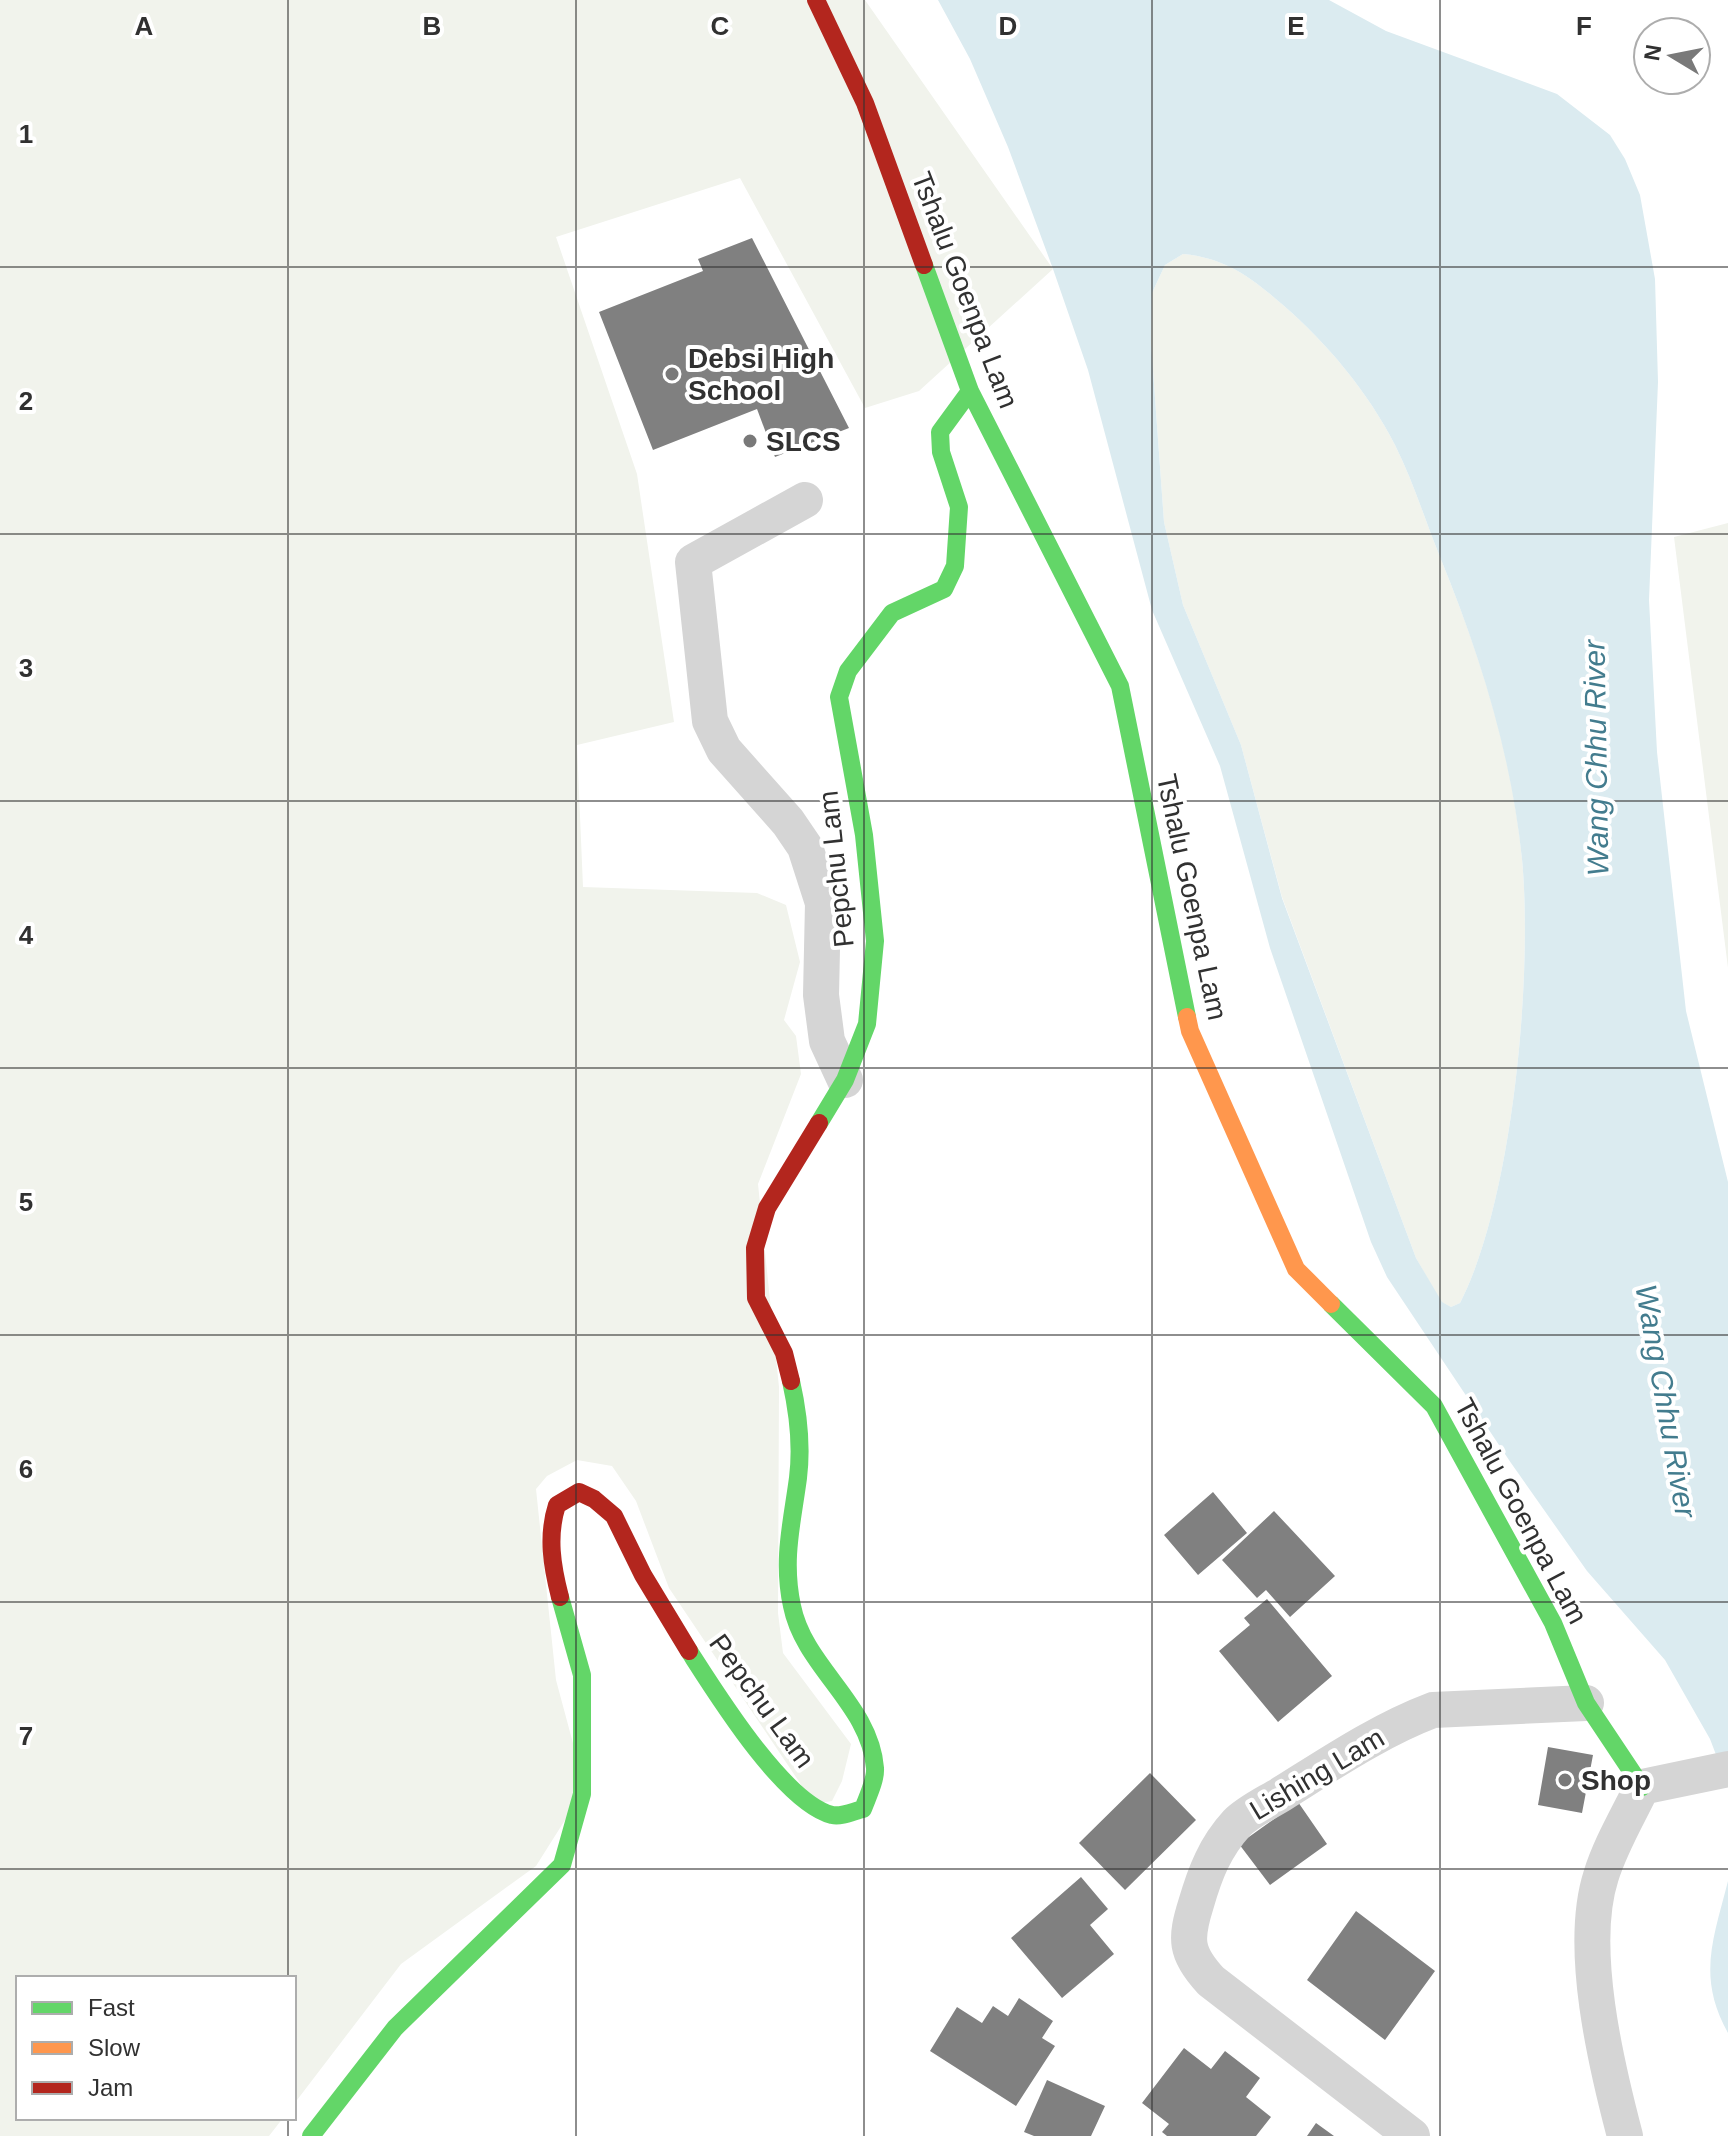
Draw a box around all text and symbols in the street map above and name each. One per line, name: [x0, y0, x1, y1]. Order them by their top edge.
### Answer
text: A: [135, 11, 154, 41]
text: B: [423, 11, 441, 41]
text: C: [711, 11, 730, 41]
text: D: [999, 11, 1017, 41]
text: E: [1287, 11, 1305, 41]
text: F: [1576, 11, 1592, 41]
north arrow: [1632, 16, 1712, 96]
text: N: [1639, 43, 1666, 63]
text: 1: [19, 119, 33, 149]
street label: Tshalu Goenpa Lam: [906, 167, 1024, 413]
place label: Debsi High School: [688, 343, 834, 406]
marker: Debsi High School: [663, 365, 681, 383]
text: 2: [19, 386, 33, 416]
place label: SLCS: [766, 426, 841, 457]
marker: SLCS: [741, 432, 759, 450]
water label: Wang Chhu River: [1577, 639, 1615, 876]
text: 3: [19, 653, 33, 683]
street label: Tshalu Goenpa Lam: [1151, 771, 1233, 1023]
street label: Pepchu Lam: [812, 789, 860, 949]
text: 4: [19, 920, 34, 950]
text: 5: [19, 1187, 33, 1217]
water label: Wang Chhu River: [1629, 1282, 1703, 1521]
street label: Tshalu Goenpa Lam: [1448, 1393, 1594, 1629]
text: 6: [19, 1454, 33, 1484]
street label: Pepchu Lam: [703, 1628, 821, 1774]
text: 7: [19, 1721, 33, 1751]
street label: Lishing Lam: [1244, 1722, 1390, 1826]
place label: Shop: [1581, 1765, 1651, 1796]
marker: Shop: [1556, 1771, 1574, 1789]
legend: [16, 1976, 296, 2120]
text: Fast: [88, 1994, 135, 2021]
text: Slow: [88, 2034, 141, 2061]
text: Jam: [88, 2074, 133, 2101]

